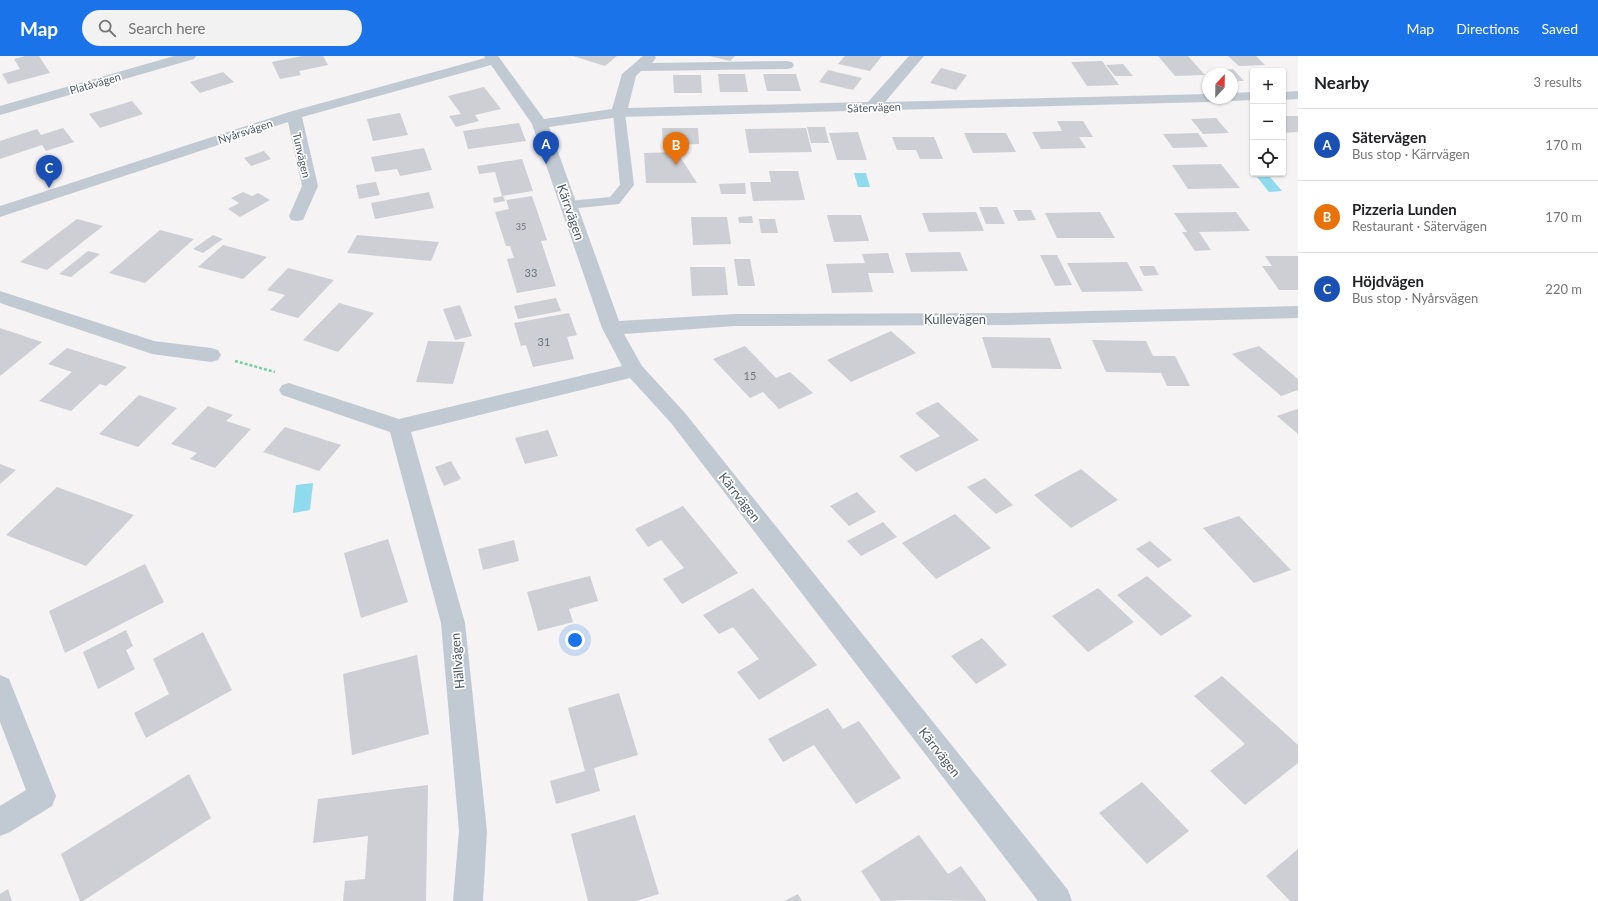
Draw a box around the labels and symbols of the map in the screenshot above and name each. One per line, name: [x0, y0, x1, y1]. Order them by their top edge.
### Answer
north arrow: [1202, 68, 1238, 104]
street label: Platåvägen: [68, 70, 122, 96]
street label: Sätervägen: [847, 100, 901, 114]
street label: Nyårsvägen: [216, 116, 274, 146]
street label: Tunvägen: [290, 131, 314, 179]
pin: A: [533, 131, 559, 164]
pin: B: [663, 132, 689, 165]
pin: C: [36, 155, 62, 188]
street label: Kärrvägen: [554, 182, 588, 242]
house number: 35: [516, 221, 526, 232]
house number: 33: [525, 266, 537, 279]
street label: Kullevägen: [924, 311, 986, 327]
house number: 31: [538, 335, 550, 348]
house number: 15: [744, 369, 756, 382]
street label: Kärrvägen: [716, 469, 764, 525]
your location: [565, 630, 585, 650]
street label: Hällvägen: [447, 632, 467, 690]
street label: Kärrvägen: [916, 724, 964, 780]

